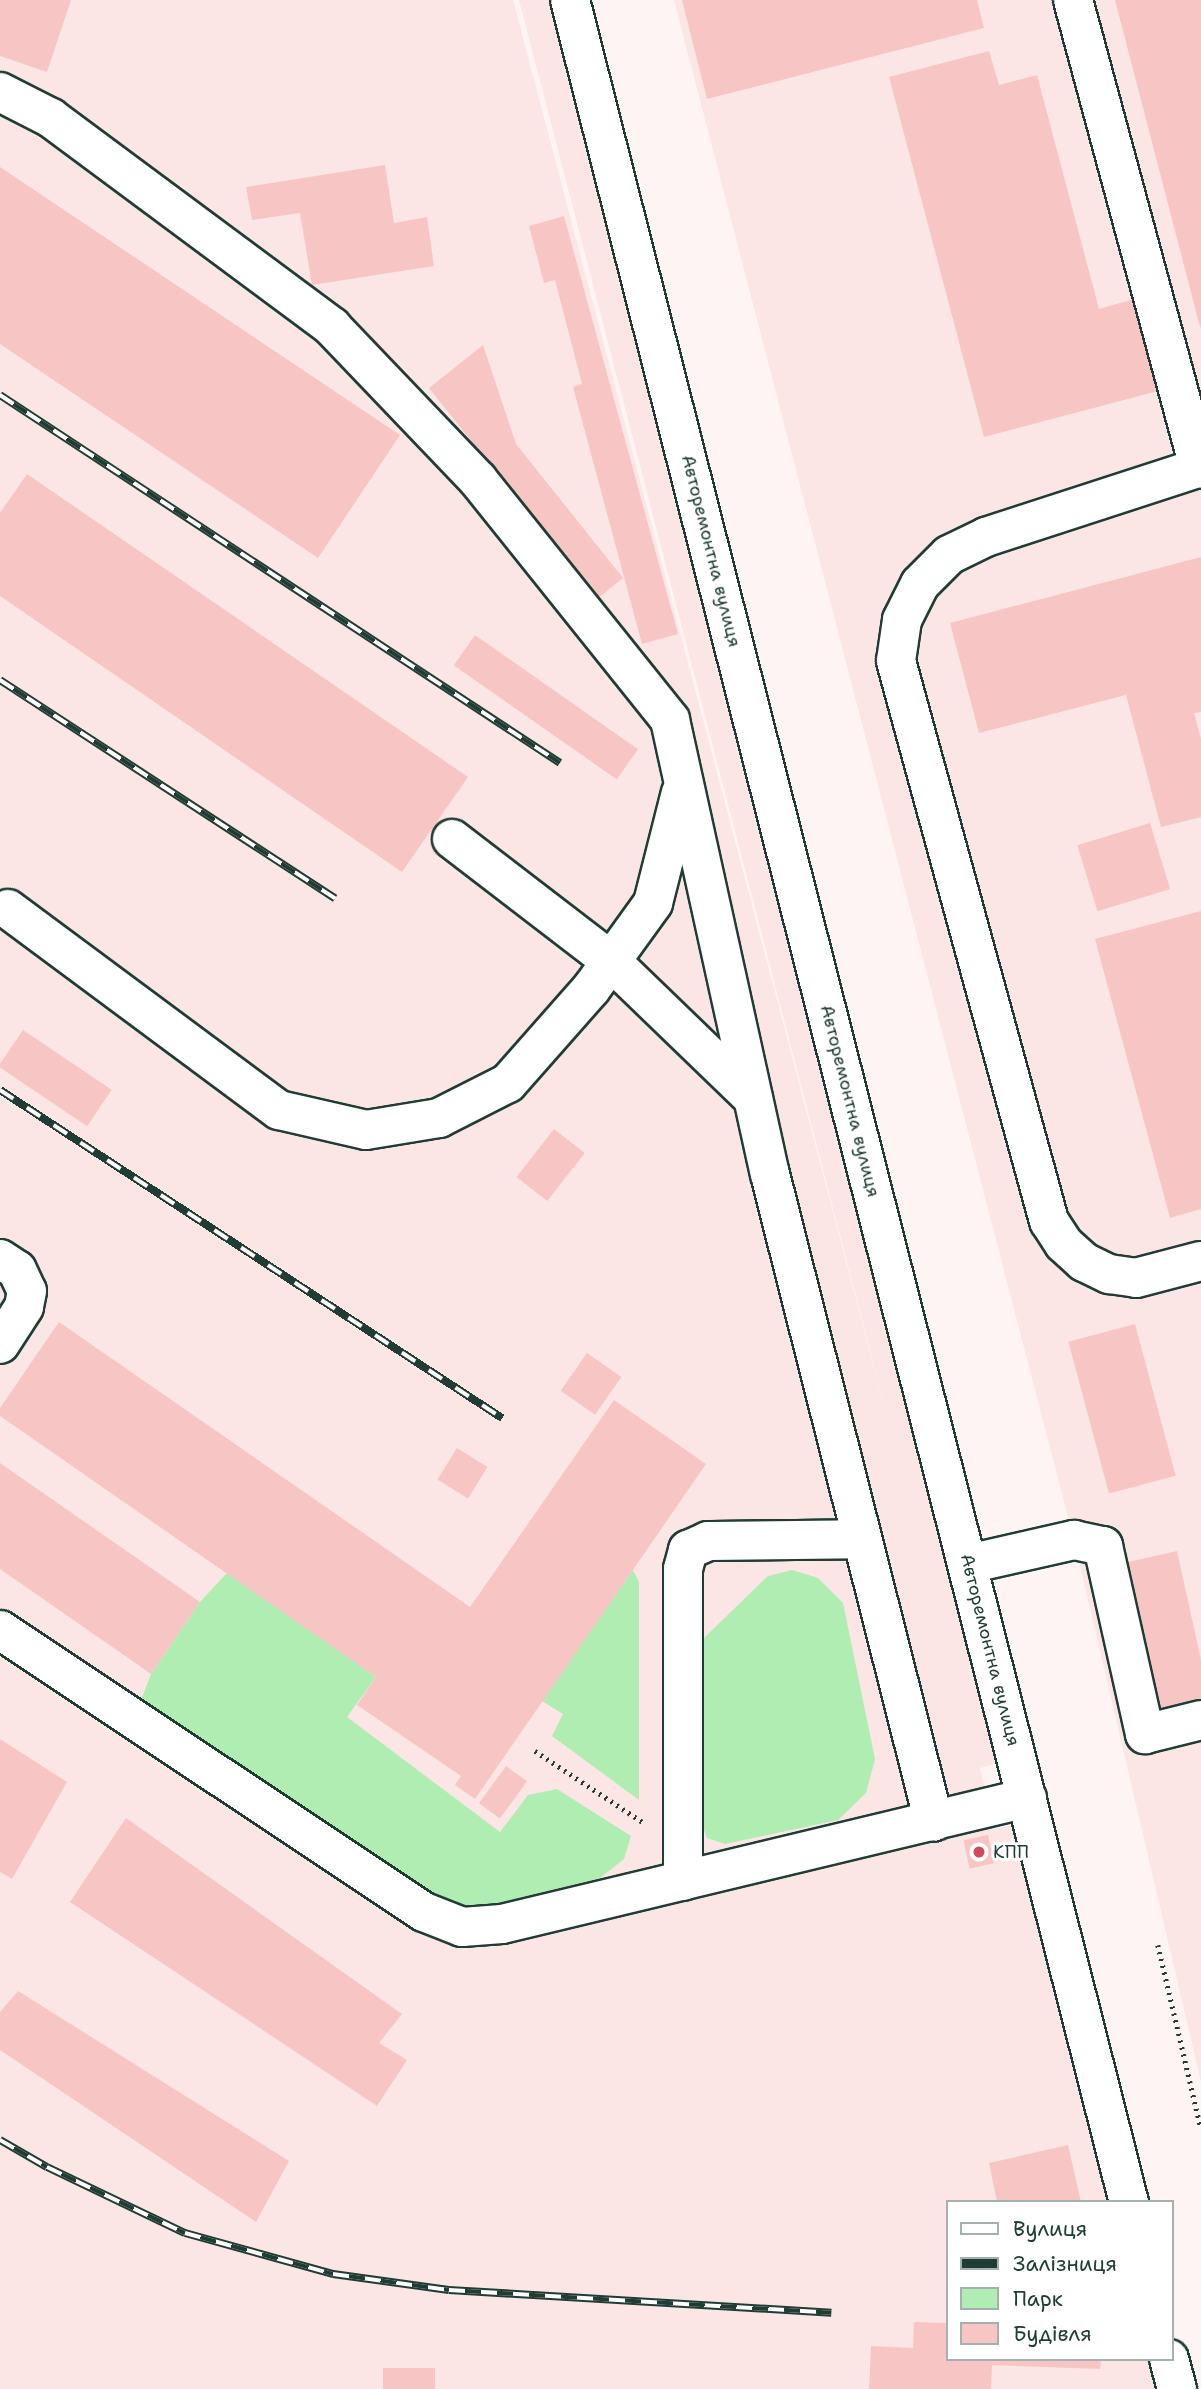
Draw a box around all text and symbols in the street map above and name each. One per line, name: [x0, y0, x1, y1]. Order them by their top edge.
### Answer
street label: Авторемонтна вулиця: [677, 453, 745, 649]
street label: Авторемонтна вулиця: [816, 1003, 884, 1199]
street label: Авторемонтна вулиця: [956, 1552, 1024, 1748]
place label: КПП: [993, 1841, 1029, 1863]
marker: КПП: [971, 1844, 987, 1860]
legend: [946, 2200, 1173, 2361]
text: Вулиця: [1013, 2215, 1087, 2243]
text: Залізниця: [1013, 2250, 1117, 2278]
text: Парк: [1013, 2285, 1063, 2313]
text: Будівля: [1013, 2320, 1092, 2348]

